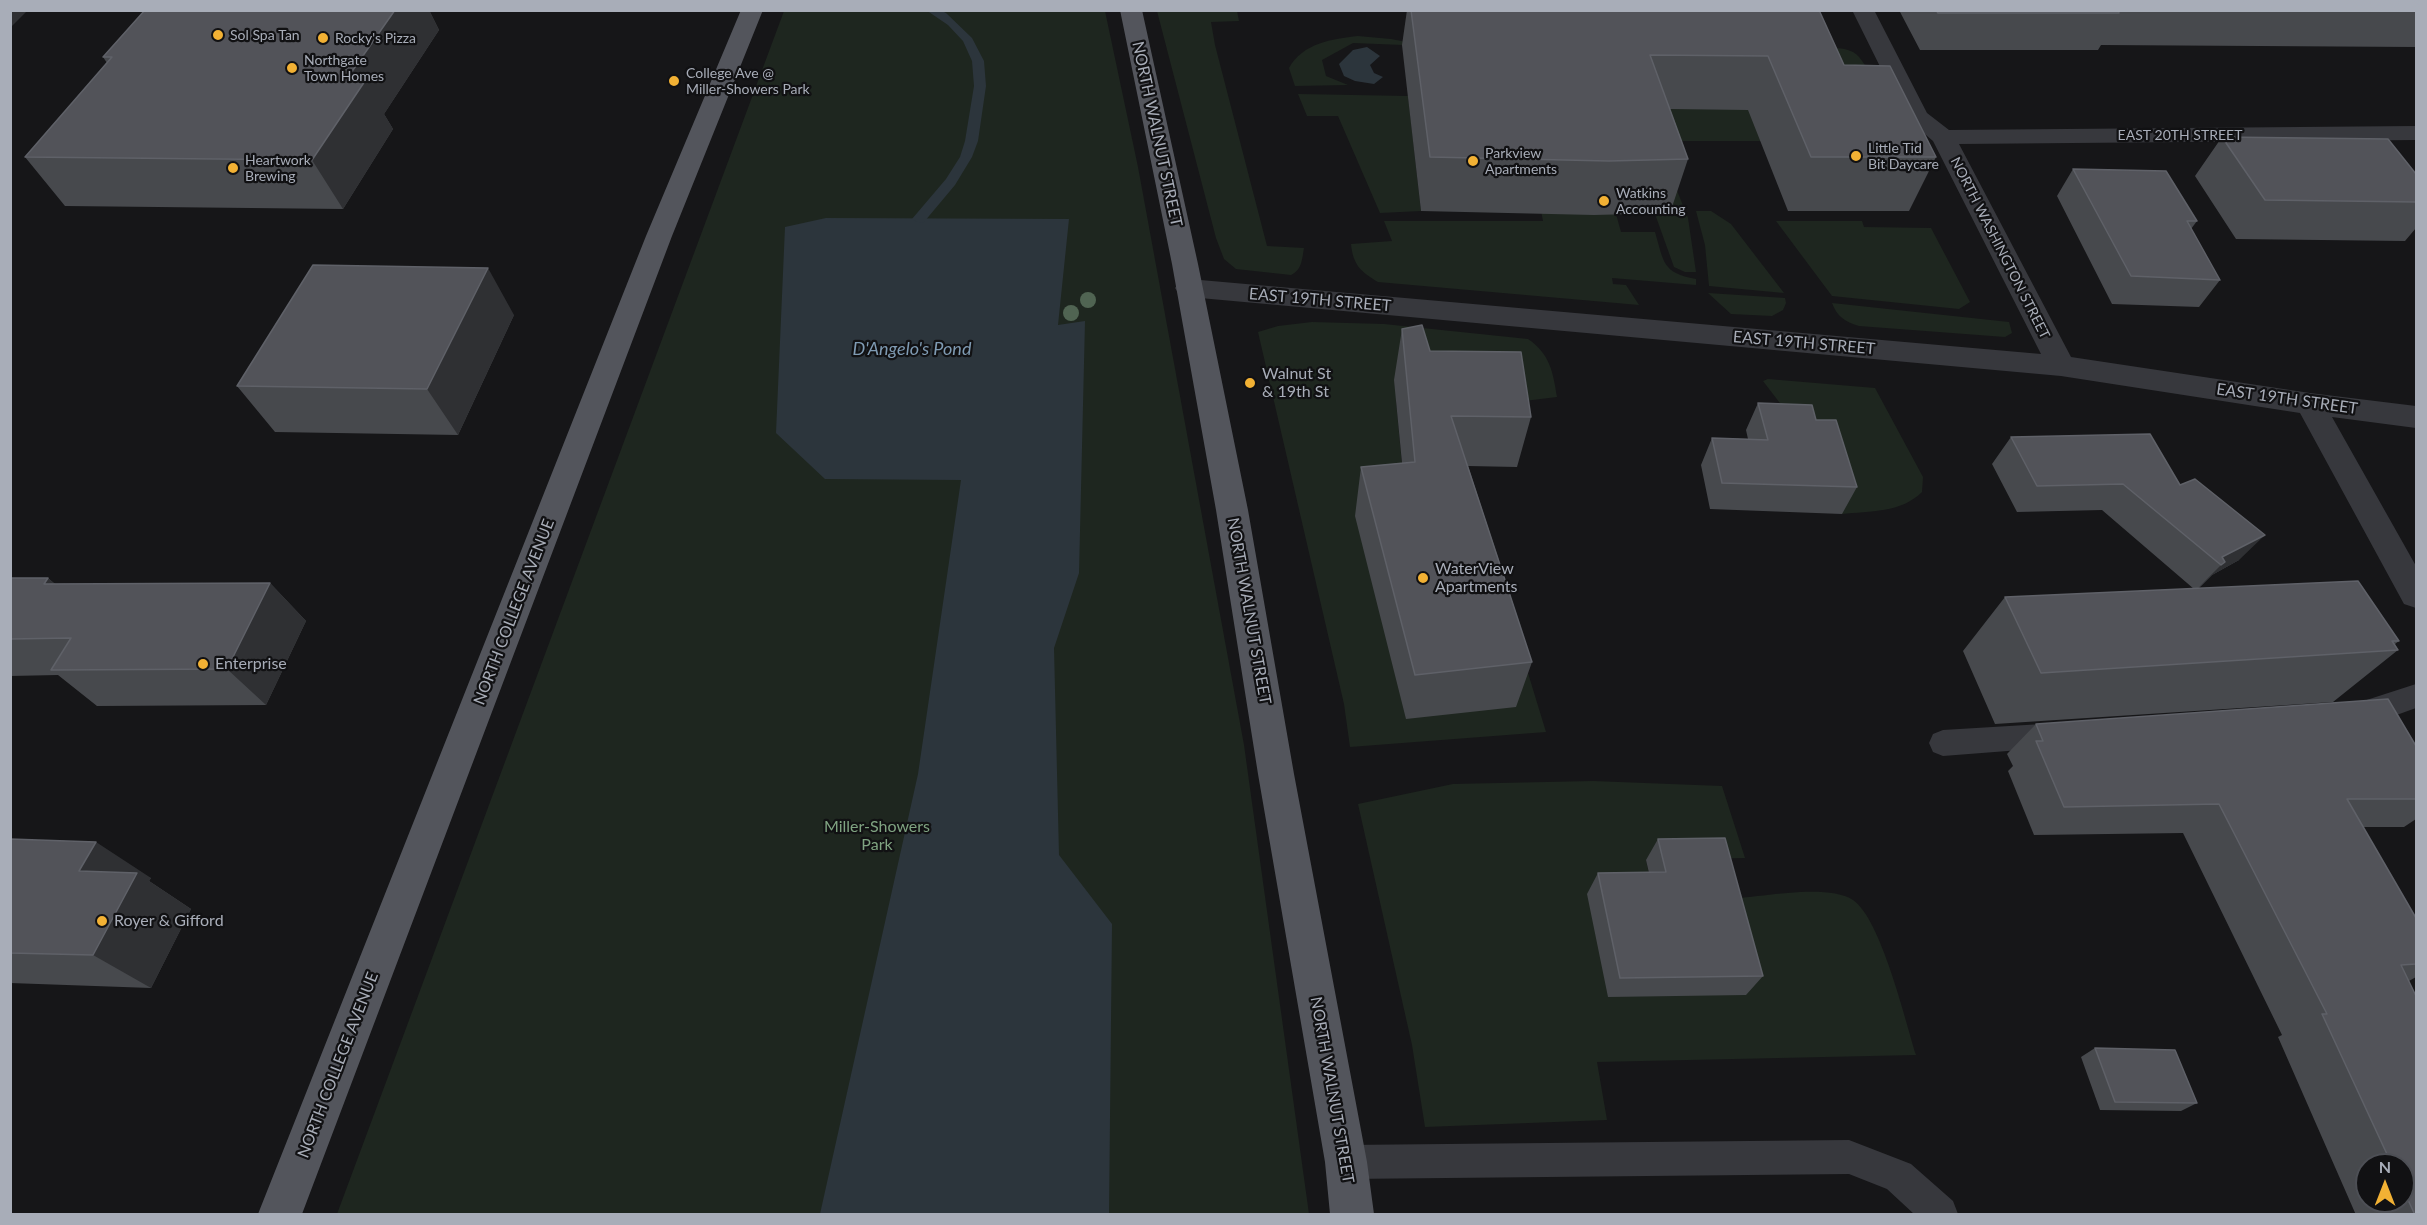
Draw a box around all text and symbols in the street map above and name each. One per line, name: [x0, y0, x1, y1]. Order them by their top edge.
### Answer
place label: Sol Spa Tan: [230, 27, 300, 43]
marker: Sol Spa Tan: [211, 28, 225, 42]
place label: Rocky's Pizza: [335, 30, 416, 46]
marker: Rocky's Pizza: [316, 31, 330, 45]
street label: NORTH WALNUT STREET: [1128, 40, 1186, 228]
place label: Northgate Town Homes: [304, 52, 384, 84]
marker: Northgate Town Homes: [285, 61, 299, 75]
place label: College Ave @ Miller-Showers Park: [686, 65, 810, 98]
marker: College Ave @ Miller-Showers Park: [667, 74, 681, 88]
street label: EAST 20TH STREET: [2118, 127, 2242, 143]
place label: Little Tid Bit Daycare: [1868, 140, 1939, 172]
place label: Parkview Apartments: [1485, 145, 1557, 178]
marker: Little Tid Bit Daycare: [1849, 149, 1863, 163]
place label: Heartwork Brewing: [245, 152, 311, 184]
marker: Parkview Apartments: [1466, 154, 1480, 168]
street label: NORTH WASHINGTON STREET: [1947, 154, 2053, 342]
marker: Heartwork Brewing: [226, 161, 240, 175]
place label: Watkins Accounting: [1616, 185, 1686, 218]
marker: Watkins Accounting: [1597, 194, 1611, 208]
street label: EAST 19TH STREET: [1248, 284, 1392, 316]
street label: EAST 19TH STREET: [1732, 327, 1876, 359]
water label: D'Angelo's Pond: [853, 338, 971, 360]
place label: Walnut St & 19th St: [1262, 364, 1331, 402]
marker: Walnut St & 19th St: [1243, 376, 1257, 390]
street label: EAST 19TH STREET: [2215, 380, 2359, 418]
street label: NORTH COLLEGE AVENUE: [470, 516, 558, 708]
street label: NORTH WALNUT STREET: [1223, 516, 1275, 706]
place label: WaterView Apartments: [1435, 559, 1517, 597]
marker: WaterView Apartments: [1416, 571, 1430, 585]
place label: Enterprise: [215, 654, 287, 674]
marker: Enterprise: [196, 657, 210, 671]
park label: Miller-Showers Park: [824, 817, 930, 855]
place label: Royer & Gifford: [114, 911, 224, 931]
marker: Royer & Gifford: [95, 914, 109, 928]
street label: NORTH COLLEGE AVENUE: [294, 969, 382, 1161]
street label: NORTH WALNUT STREET: [1306, 995, 1358, 1185]
north arrow: [2355, 1153, 2415, 1213]
text: N: [2379, 1157, 2391, 1176]

